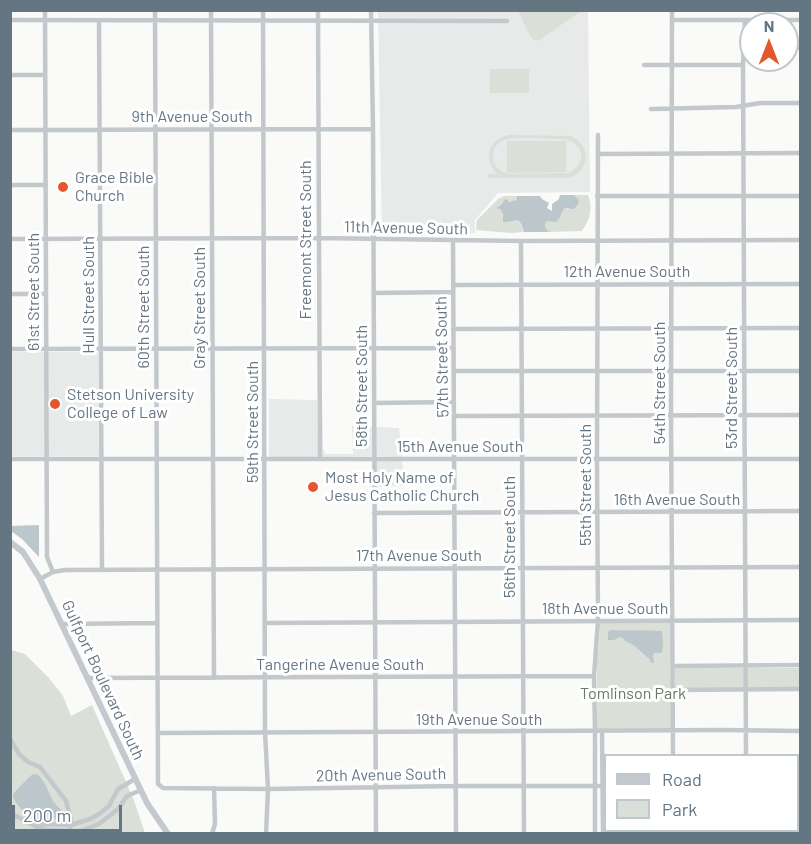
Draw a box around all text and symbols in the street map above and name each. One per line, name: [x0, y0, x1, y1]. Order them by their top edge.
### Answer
north arrow: [739, 12, 799, 72]
text: N: [764, 16, 774, 35]
street label: 9th Avenue South: [131, 107, 253, 127]
street label: Freemont Street South: [296, 160, 316, 320]
place label: Grace Bible Church: [75, 168, 154, 206]
marker: Grace Bible Church: [56, 180, 70, 194]
street label: 11th Avenue South: [344, 217, 468, 239]
street label: 61st Street South: [24, 233, 44, 351]
street label: Hull Street South: [79, 236, 99, 354]
street label: 60th Street South: [134, 246, 154, 368]
street label: Gray Street South: [190, 247, 210, 369]
street label: 12th Avenue South: [564, 262, 690, 282]
street label: 57th Street South: [431, 296, 453, 418]
street label: 54th Street South: [650, 322, 670, 444]
street label: 58th Street South: [352, 325, 372, 447]
street label: 53rd Street South: [722, 327, 742, 449]
street label: 59th Street South: [243, 361, 263, 483]
place label: Stetson University College of Law: [67, 385, 194, 423]
marker: Stetson University College of Law: [48, 397, 62, 411]
street label: 55th Street South: [576, 424, 596, 546]
street label: 15th Avenue South: [397, 437, 523, 457]
place label: Most Holy Name of Jesus Catholic Church: [325, 468, 479, 506]
street label: 56th Street South: [500, 476, 520, 598]
marker: Most Holy Name of Jesus Catholic Church: [306, 480, 320, 494]
street label: 16th Avenue South: [614, 490, 740, 510]
street label: 17th Avenue South: [356, 546, 482, 566]
street label: Gulfport Boulevard South: [58, 597, 148, 763]
street label: 18th Avenue South: [542, 599, 668, 619]
street label: Tangerine Avenue South: [256, 655, 424, 675]
park label: Tomlinson Park: [580, 684, 686, 704]
street label: 19th Avenue South: [416, 710, 542, 730]
legend: [604, 754, 799, 832]
street label: 20th Avenue South: [316, 764, 446, 786]
text: Road: [662, 768, 702, 790]
scale bar: [15, 793, 124, 831]
text: Park: [662, 798, 697, 820]
text: 200 m: [23, 804, 71, 826]

